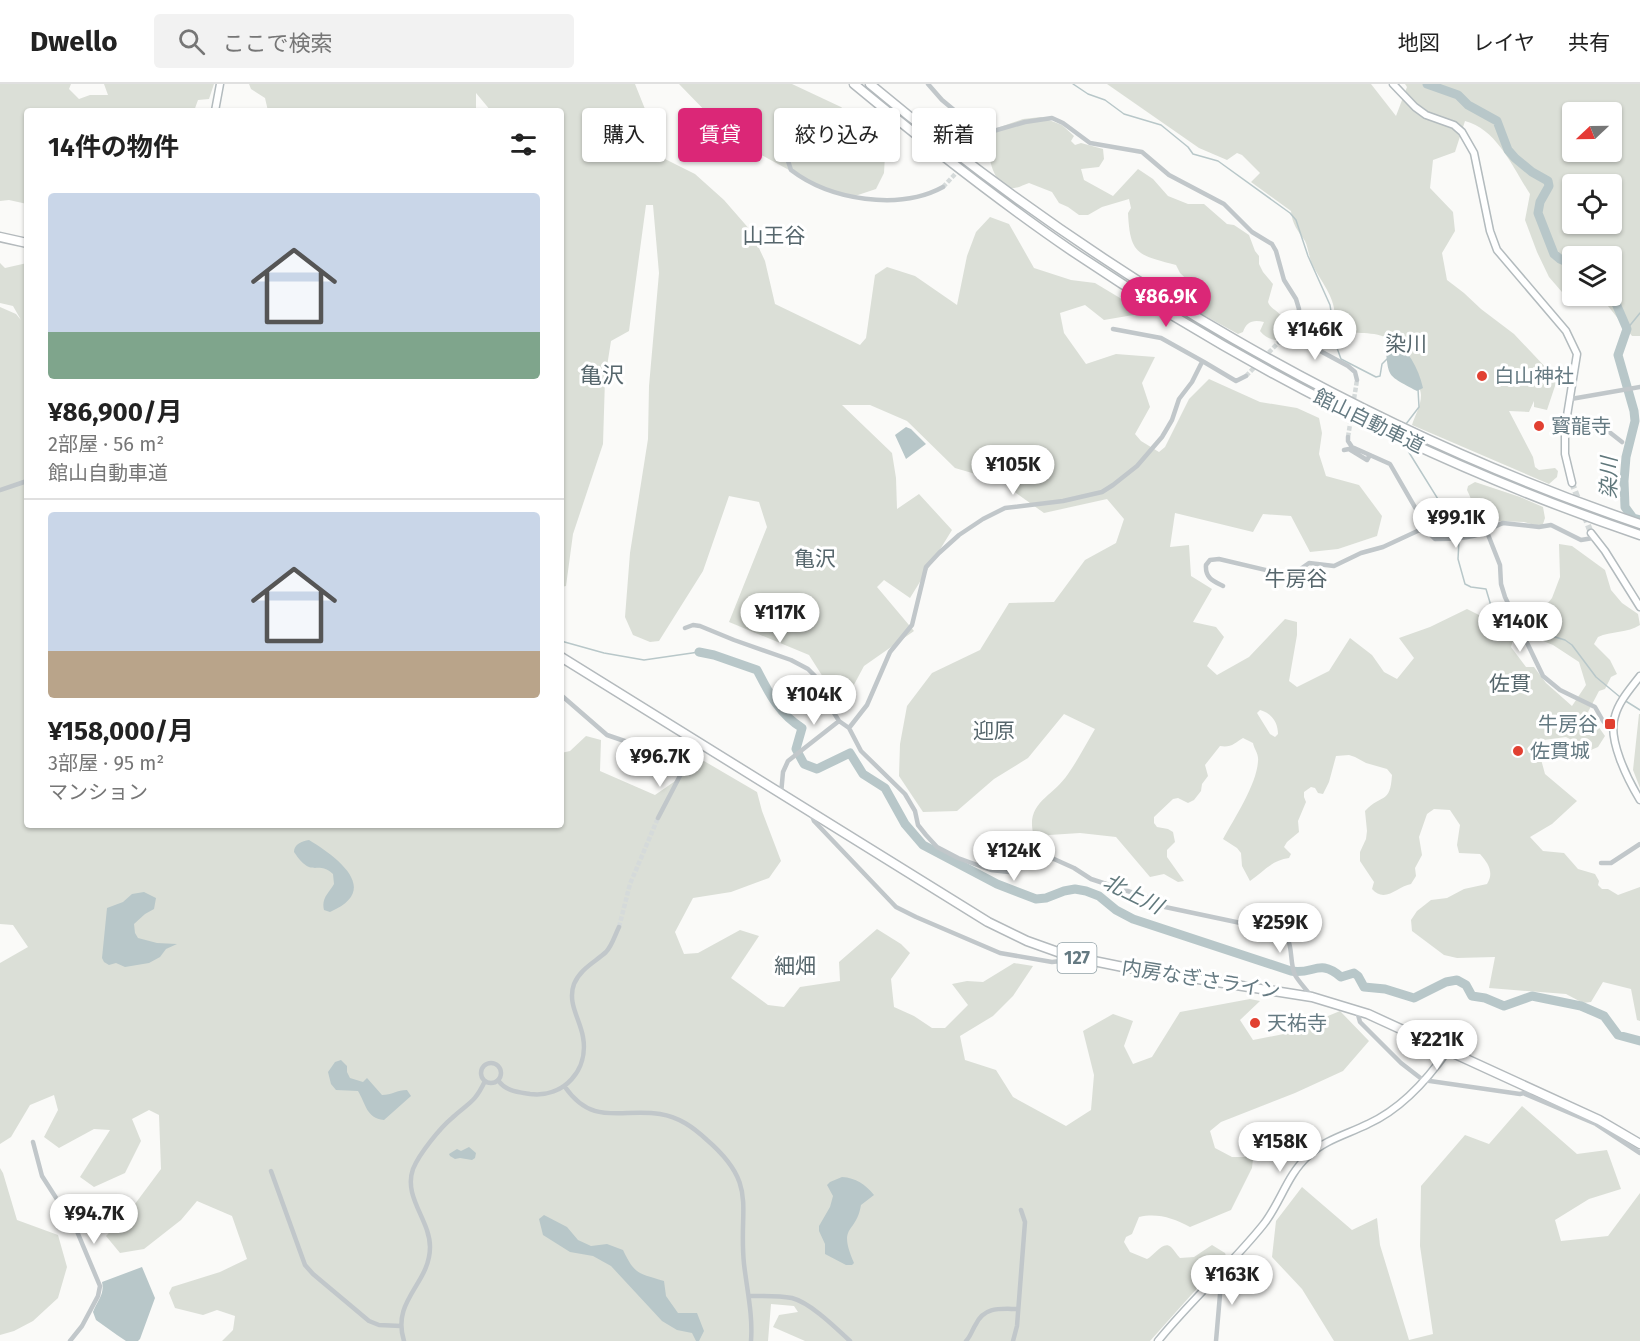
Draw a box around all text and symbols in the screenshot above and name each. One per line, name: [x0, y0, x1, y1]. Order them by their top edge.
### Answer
search box: [154, 14, 574, 68]
text: Dwello: [30, 25, 118, 58]
icon: search: [175, 25, 208, 58]
text: ここで検索: [223, 30, 333, 57]
text: 地図: [1398, 30, 1440, 56]
text: レイヤ: [1473, 30, 1535, 56]
text: 共有: [1568, 30, 1610, 56]
north arrow: [1562, 102, 1622, 162]
map controls: [1562, 102, 1622, 306]
chip: 購入: [582, 108, 666, 162]
chip: 賃貸: [678, 108, 762, 162]
chip: 絞り込み: [774, 108, 900, 162]
chip: 新着: [912, 108, 996, 162]
icon: filters: [507, 128, 540, 161]
text: 14件の物件: [48, 132, 179, 163]
button: locate: [1562, 174, 1622, 234]
district label: 山王谷: [743, 223, 806, 249]
icon: home: [240, 232, 348, 340]
button: layers: [1562, 246, 1622, 306]
pin: ¥86.9K: [1117, 277, 1215, 328]
text: ¥86.9K: [1135, 284, 1197, 308]
pin: ¥146K: [1273, 310, 1357, 361]
text: ¥146K: [1287, 317, 1343, 341]
district label: 染川: [1385, 331, 1427, 357]
district label: 亀沢: [580, 362, 624, 389]
place label: 白山神社: [1494, 364, 1574, 388]
marker: 白山神社: [1475, 369, 1489, 383]
street label: 館山自動車道: [1310, 384, 1428, 458]
text: ¥86,900/月: [48, 397, 182, 428]
place label: 寳龍寺: [1551, 414, 1611, 438]
marker: 寳龍寺: [1532, 419, 1546, 433]
text: 2部屋 · 56 m²: [48, 432, 164, 456]
pin: ¥105K: [971, 445, 1055, 496]
text: ¥105K: [985, 452, 1041, 476]
water label: 染川: [1596, 455, 1622, 499]
text: 館山自動車道: [48, 461, 168, 485]
pin: ¥99.1K: [1407, 498, 1505, 549]
text: ¥99.1K: [1427, 505, 1485, 529]
district label: 亀沢: [794, 546, 836, 572]
icon: home: [240, 551, 348, 659]
district label: 牛房谷: [1265, 566, 1328, 592]
pin: ¥117K: [738, 593, 822, 644]
text: ¥117K: [755, 600, 805, 624]
pin: ¥140K: [1478, 602, 1562, 653]
text: ¥140K: [1492, 609, 1548, 633]
district label: 佐貫: [1489, 671, 1531, 697]
pin: ¥104K: [772, 675, 856, 726]
text: ¥104K: [786, 682, 842, 706]
place label: 牛房谷: [1538, 712, 1598, 736]
text: ¥158,000/月: [48, 716, 194, 747]
marker: 牛房谷: [1603, 717, 1617, 731]
district label: 迎原: [973, 718, 1015, 744]
pin: ¥96.7K: [611, 737, 709, 788]
place label: 佐貫城: [1530, 739, 1590, 763]
text: ¥96.7K: [630, 744, 690, 768]
marker: 佐貫城: [1511, 744, 1525, 758]
text: 3部屋 · 95 m²: [48, 751, 164, 775]
text: マンション: [48, 780, 148, 804]
pin: ¥124K: [972, 831, 1056, 882]
text: ¥124K: [987, 838, 1041, 862]
water label: 北上川: [1099, 869, 1169, 920]
pin: ¥259K: [1238, 903, 1322, 954]
text: ¥259K: [1252, 910, 1308, 934]
road number: 127: [1058, 943, 1096, 973]
district label: 細畑: [774, 953, 816, 979]
street label: 内房なぎさライン: [1120, 955, 1282, 1003]
place label: 天祐寺: [1267, 1011, 1327, 1035]
marker: 天祐寺: [1248, 1016, 1262, 1030]
pin: ¥221K: [1395, 1020, 1479, 1071]
text: ¥221K: [1410, 1027, 1464, 1051]
pin: ¥158K: [1238, 1122, 1322, 1173]
text: ¥158K: [1252, 1129, 1308, 1153]
pin: ¥94.7K: [45, 1194, 143, 1245]
text: ¥94.7K: [64, 1201, 124, 1225]
pin: ¥163K: [1190, 1255, 1274, 1306]
text: ¥163K: [1205, 1262, 1259, 1286]

